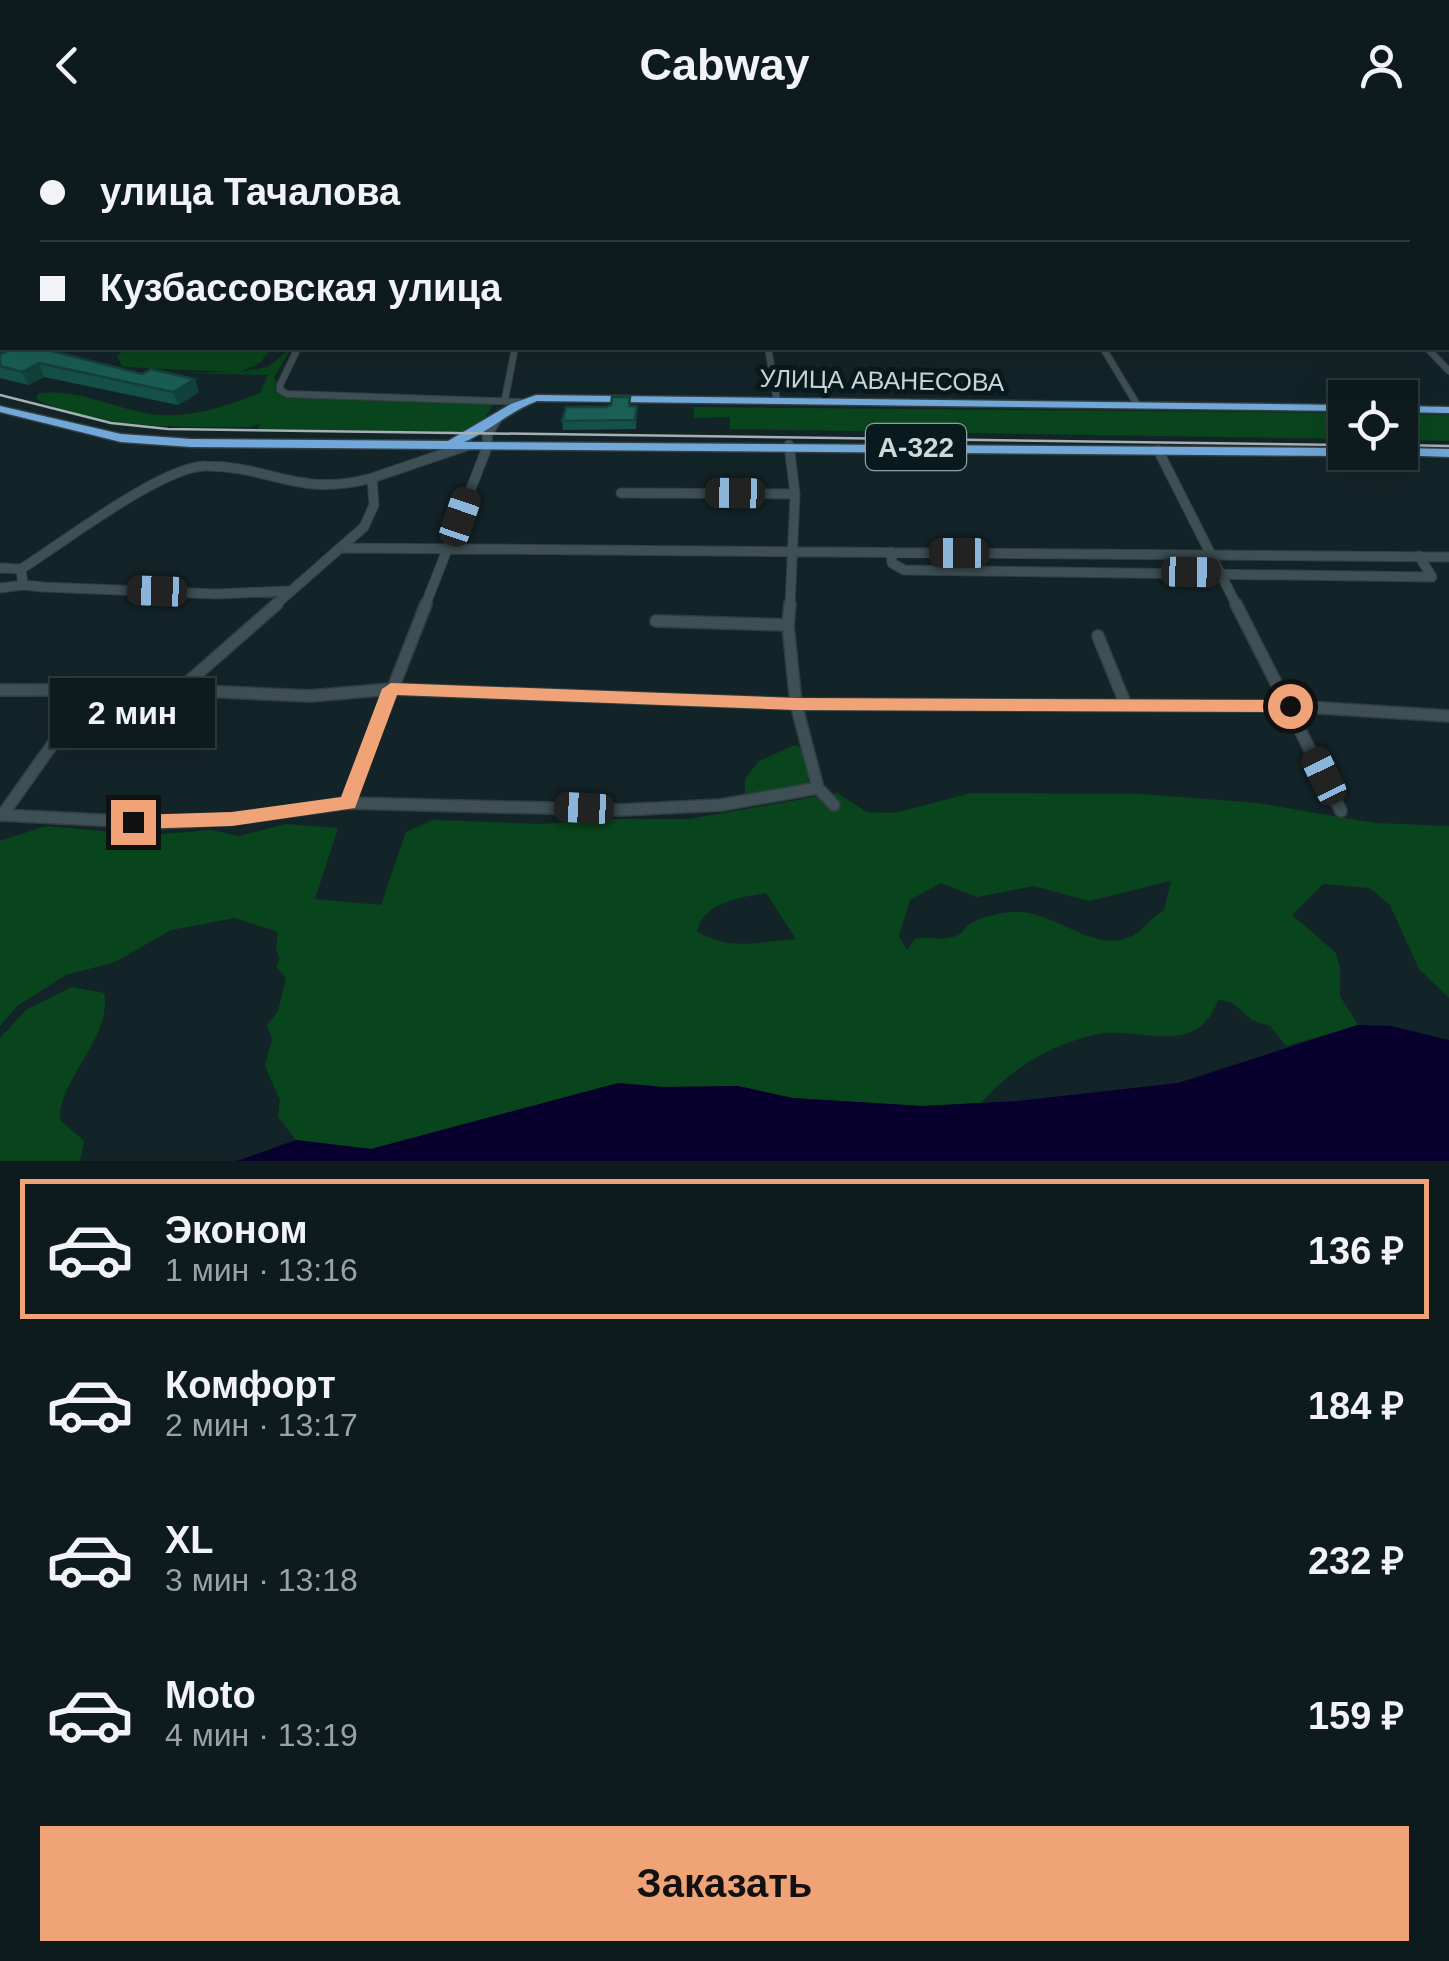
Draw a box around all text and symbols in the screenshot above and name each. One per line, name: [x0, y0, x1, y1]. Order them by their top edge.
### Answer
icon: back: [40, 38, 95, 93]
icon: person: [1354, 38, 1409, 93]
text: Cabway: [639, 39, 810, 90]
text: улица Тачалова: [100, 171, 400, 213]
text: Кузбассовская улица: [100, 267, 501, 309]
street label: УЛИЦА АВАНЕСОВА: [759, 364, 1005, 396]
map controls: [1328, 380, 1418, 470]
button: locate: [1328, 380, 1418, 470]
road number: А-322: [866, 424, 966, 470]
car: [705, 477, 765, 509]
car: [436, 484, 484, 550]
car: [929, 538, 989, 568]
car: [1161, 556, 1221, 588]
car: [126, 575, 188, 607]
callout: 2 мин: [51, 677, 216, 747]
route start: [1268, 684, 1313, 729]
text: 2 мин: [88, 695, 177, 731]
car: [1297, 742, 1351, 810]
car: [553, 791, 615, 825]
route end: [111, 800, 156, 845]
icon: car: [45, 1204, 135, 1294]
text: Эконом: [165, 1209, 308, 1251]
text: 136 ₽: [1308, 1230, 1404, 1272]
text: 1 мин · 13:16: [165, 1252, 358, 1288]
icon: car: [45, 1359, 135, 1449]
text: Комфорт: [165, 1364, 336, 1406]
text: 184 ₽: [1308, 1385, 1404, 1427]
text: 2 мин · 13:17: [165, 1407, 358, 1443]
icon: car: [45, 1514, 135, 1604]
text: XL: [165, 1519, 214, 1561]
text: 232 ₽: [1308, 1540, 1404, 1582]
text: 3 мин · 13:18: [165, 1562, 358, 1598]
icon: car: [45, 1669, 135, 1759]
text: Moto: [165, 1674, 256, 1716]
text: 159 ₽: [1308, 1695, 1404, 1737]
text: 4 мин · 13:19: [165, 1717, 358, 1753]
button: Заказать: [40, 1826, 1409, 1941]

